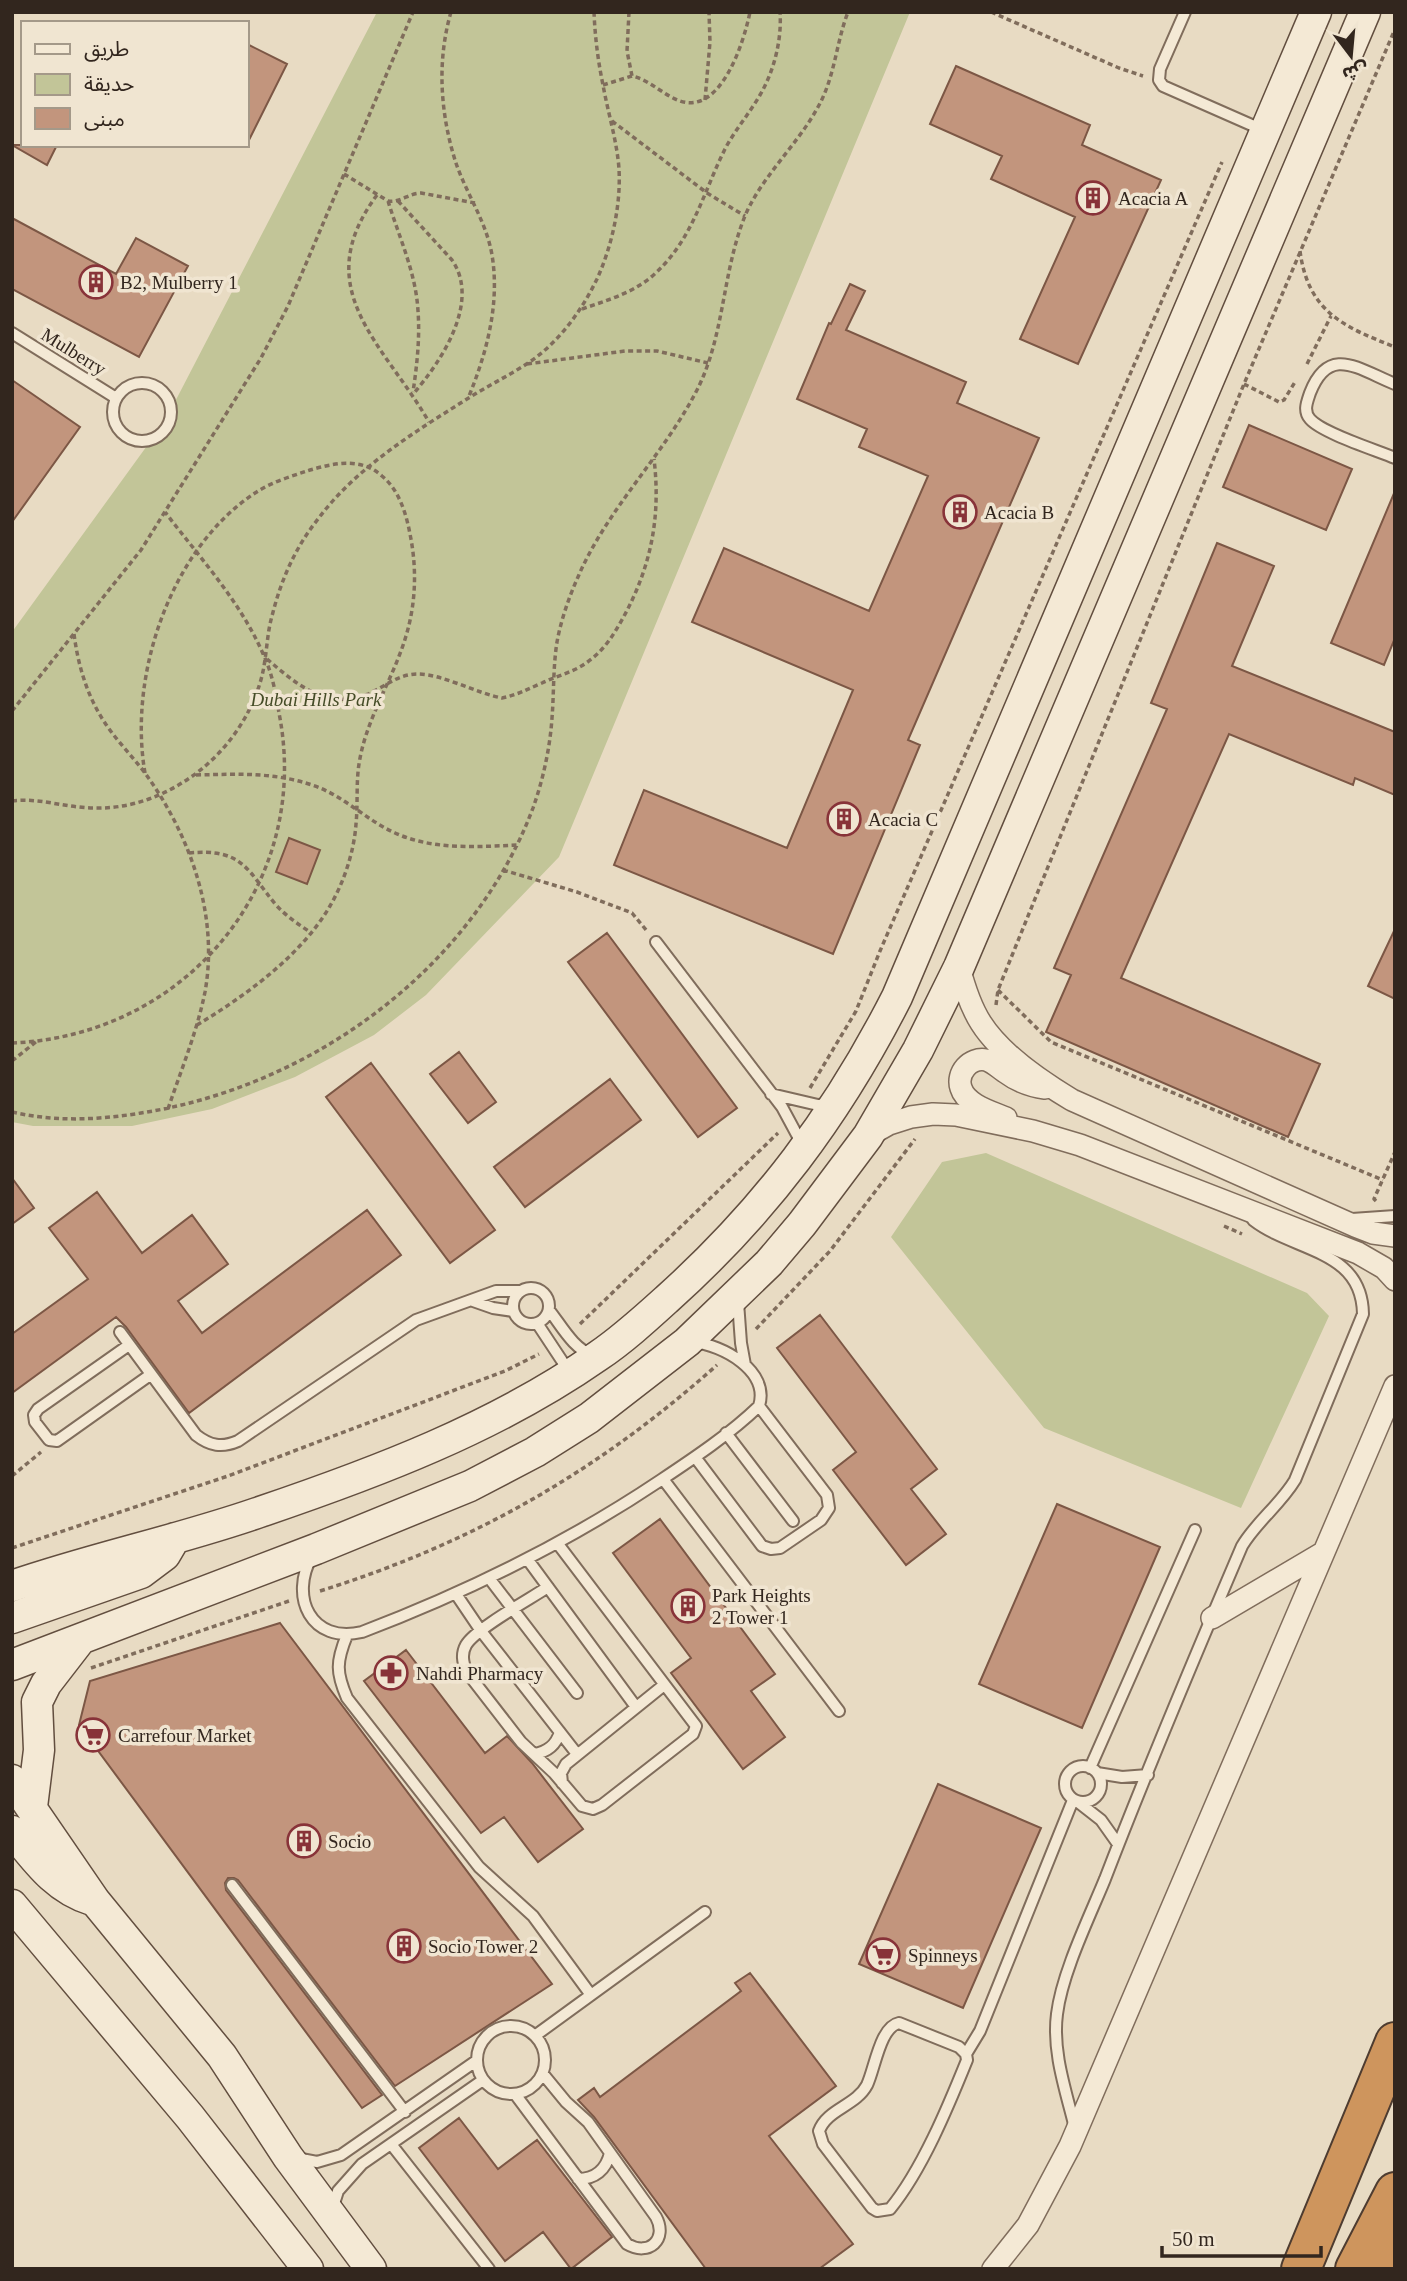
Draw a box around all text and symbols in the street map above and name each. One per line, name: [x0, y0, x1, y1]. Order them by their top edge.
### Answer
legend: [21, 21, 248, 147]
north arrow: [1316, 21, 1386, 91]
text: طريق: [84, 37, 129, 62]
text: ش: [1340, 58, 1371, 86]
text: حديقة: [84, 72, 134, 96]
text: مبنى: [84, 107, 125, 131]
building icon: Acacia A: [1074, 179, 1112, 217]
place label: Acacia A: [1118, 188, 1188, 209]
building icon: B2, Mulberry 1: [77, 263, 115, 301]
place label: B2, Mulberry 1: [120, 272, 238, 293]
street label: Mulberry: [38, 324, 110, 380]
building icon: Acacia B: [941, 493, 979, 531]
place label: Acacia B: [984, 502, 1054, 523]
park label: Dubai Hills Park: [250, 689, 382, 710]
building icon: Acacia C: [825, 800, 863, 838]
place label: Acacia C: [868, 809, 938, 830]
place label: Park Heights 2 Tower 1: [712, 1585, 811, 1628]
building icon: Park Heights 2 Tower 1: [669, 1587, 707, 1625]
pharmacy icon: Nahdi Pharmacy: [372, 1654, 410, 1692]
place label: Nahdi Pharmacy: [416, 1663, 544, 1684]
supermarket icon: Carrefour Market: [74, 1716, 112, 1754]
place label: Carrefour Market: [118, 1725, 252, 1746]
building icon: Socio: [285, 1822, 323, 1860]
place label: Socio: [328, 1831, 371, 1852]
building icon: Socio Tower 2: [385, 1927, 423, 1965]
place label: Socio Tower 2: [428, 1936, 538, 1957]
supermarket icon: Spinneys: [864, 1936, 902, 1974]
place label: Spinneys: [908, 1945, 978, 1966]
scale bar: [1162, 2214, 1321, 2258]
text: 50 m: [1172, 2227, 1215, 2251]

